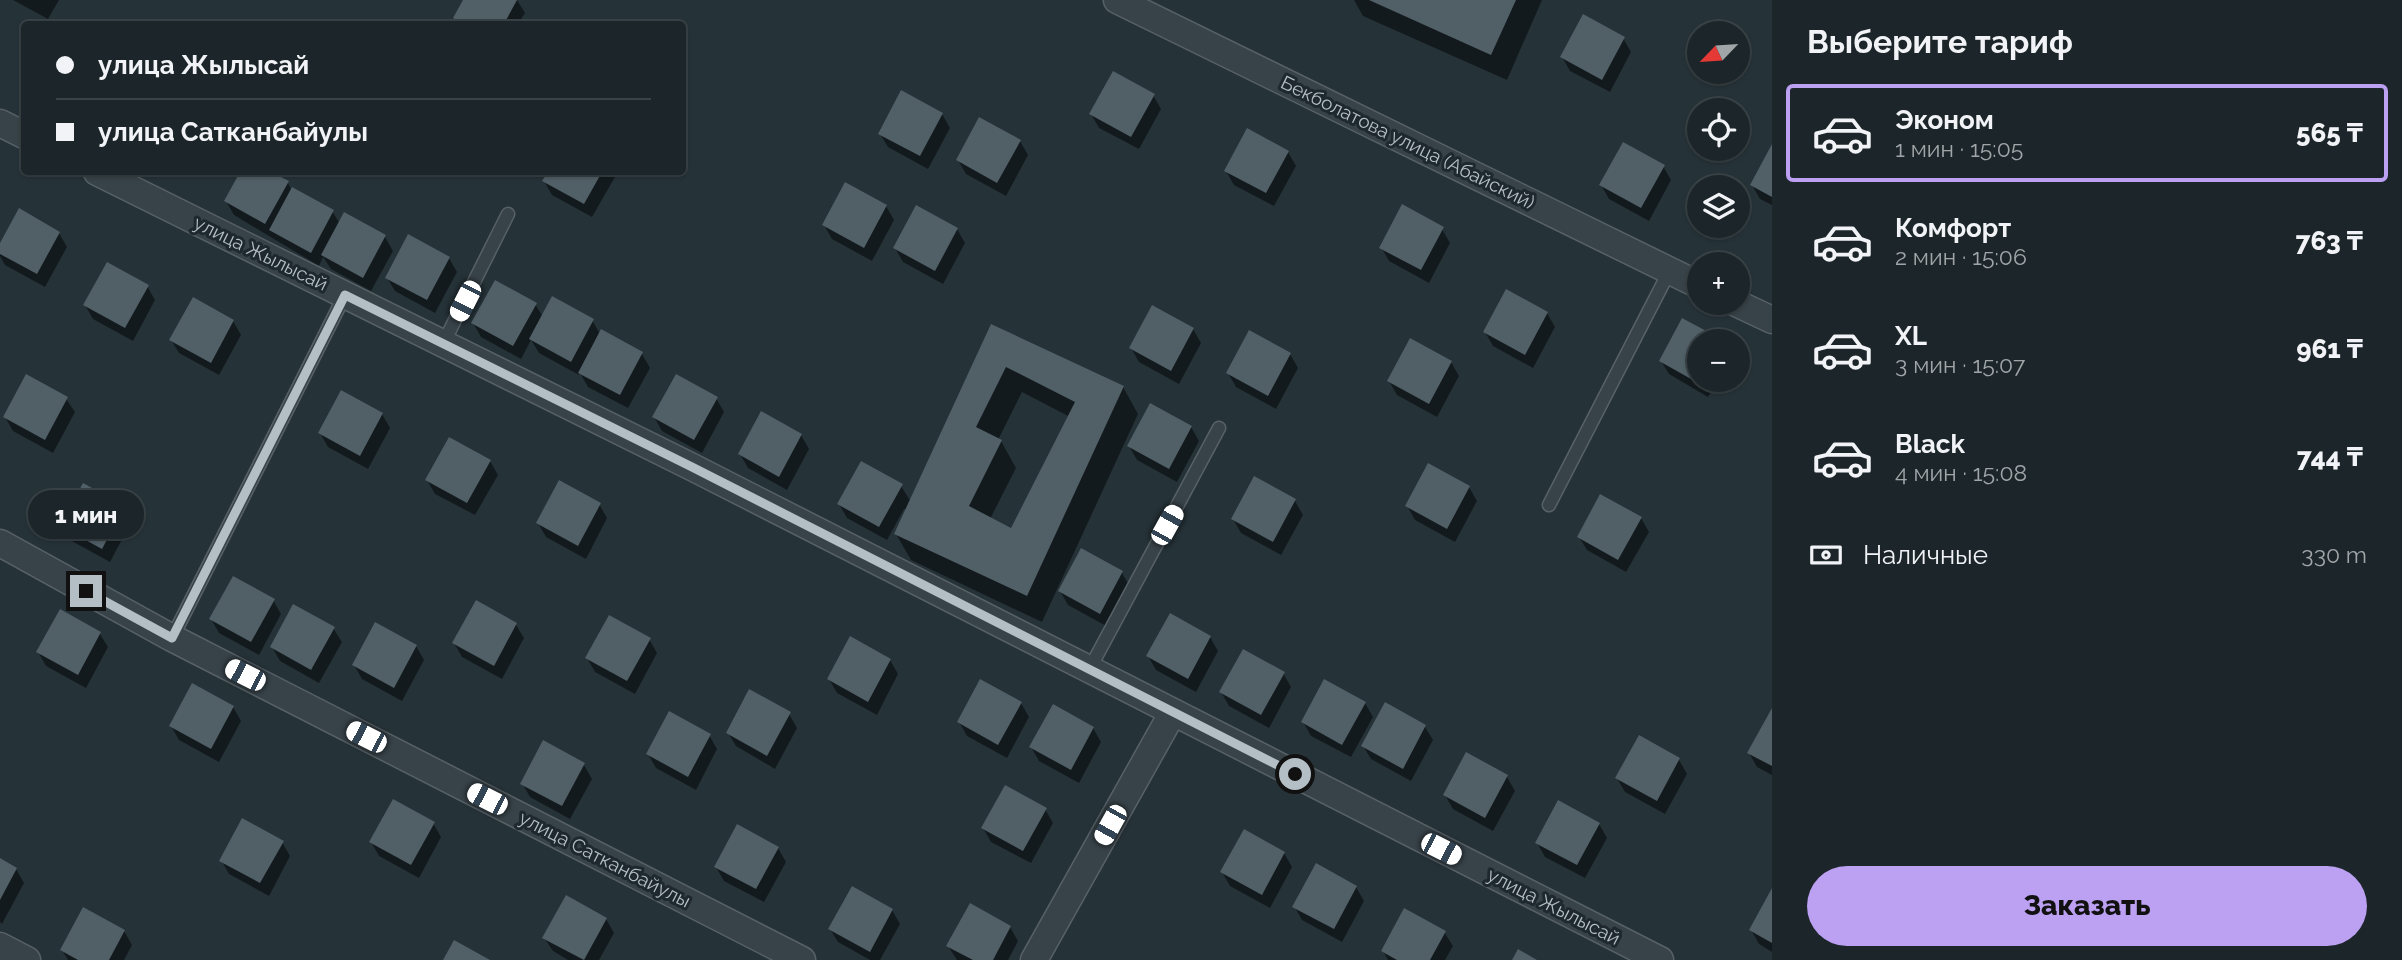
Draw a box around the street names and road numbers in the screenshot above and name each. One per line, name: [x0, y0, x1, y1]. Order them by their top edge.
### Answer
street label: Бекболатова улица (Абайский): [1278, 71, 1538, 213]
street label: улица Жылысай: [191, 211, 331, 295]
street label: улица Сатканбайулы: [516, 806, 694, 912]
street label: улица Жылысай: [1484, 863, 1624, 949]

